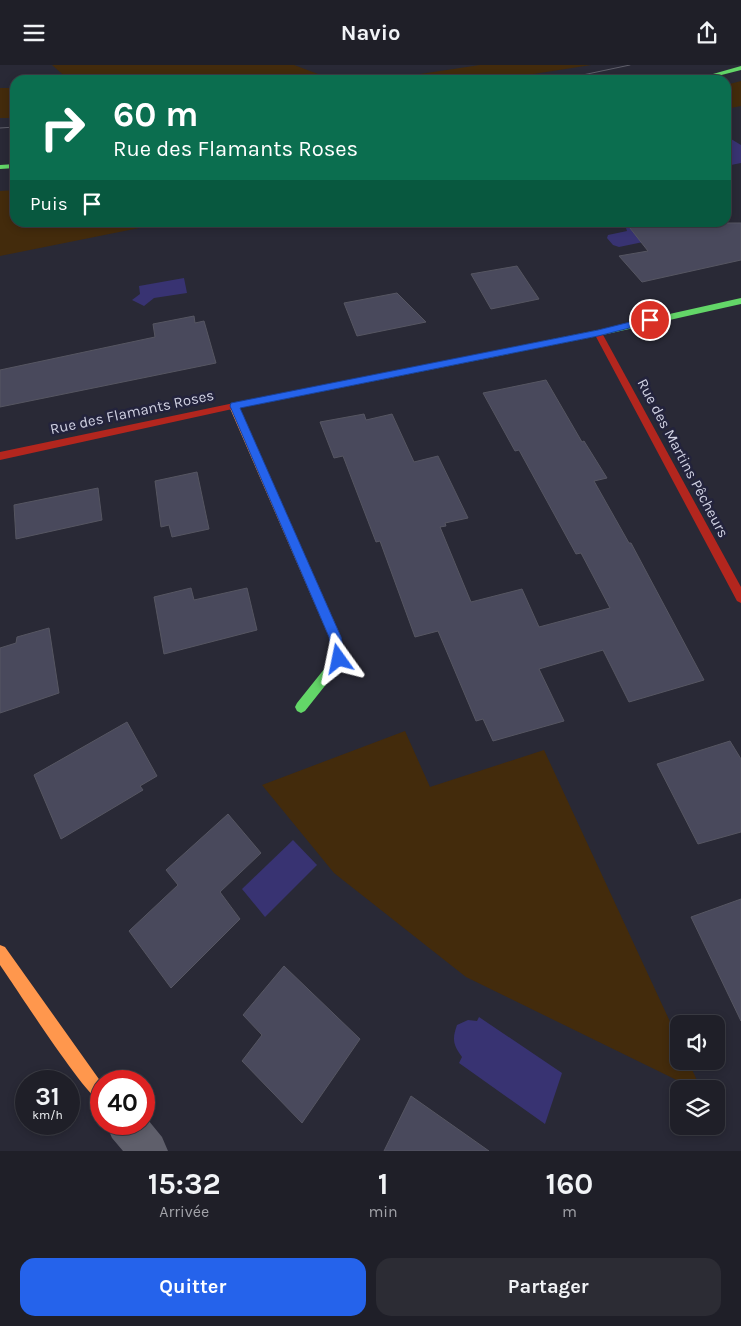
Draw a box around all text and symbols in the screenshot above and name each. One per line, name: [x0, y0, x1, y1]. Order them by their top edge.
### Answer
icon: menu: [20, 19, 48, 47]
icon: share: [693, 19, 721, 47]
text: Navio: [341, 20, 400, 46]
text: 60 m: [113, 94, 198, 135]
icon: right: [30, 95, 95, 160]
text: Rue des Flamants Roses: [113, 136, 358, 162]
icon: arrive: [78, 190, 106, 218]
text: Puis: [30, 193, 68, 215]
pin: [629, 299, 671, 341]
icon: arrive: [636, 306, 664, 334]
street label: Rue des Martins Pêcheurs: [633, 375, 733, 541]
street label: Rue des Flamants Roses: [48, 386, 216, 438]
position arrow: [312, 632, 364, 684]
map controls: [670, 1015, 725, 1135]
button: sound: [670, 1015, 725, 1070]
speed limit sign: 40: [90, 1070, 155, 1135]
button: layers: [670, 1080, 725, 1135]
text: 31: [35, 1082, 60, 1111]
text: km/h: [32, 1108, 63, 1122]
text: 15:32: [148, 1166, 221, 1202]
text: 1: [378, 1166, 388, 1202]
text: 160: [545, 1166, 593, 1202]
text: Arrivée: [159, 1202, 209, 1221]
text: min: [368, 1202, 398, 1221]
text: m: [562, 1202, 577, 1221]
button: Quitter: [20, 1258, 366, 1316]
button: Partager: [376, 1258, 721, 1316]

